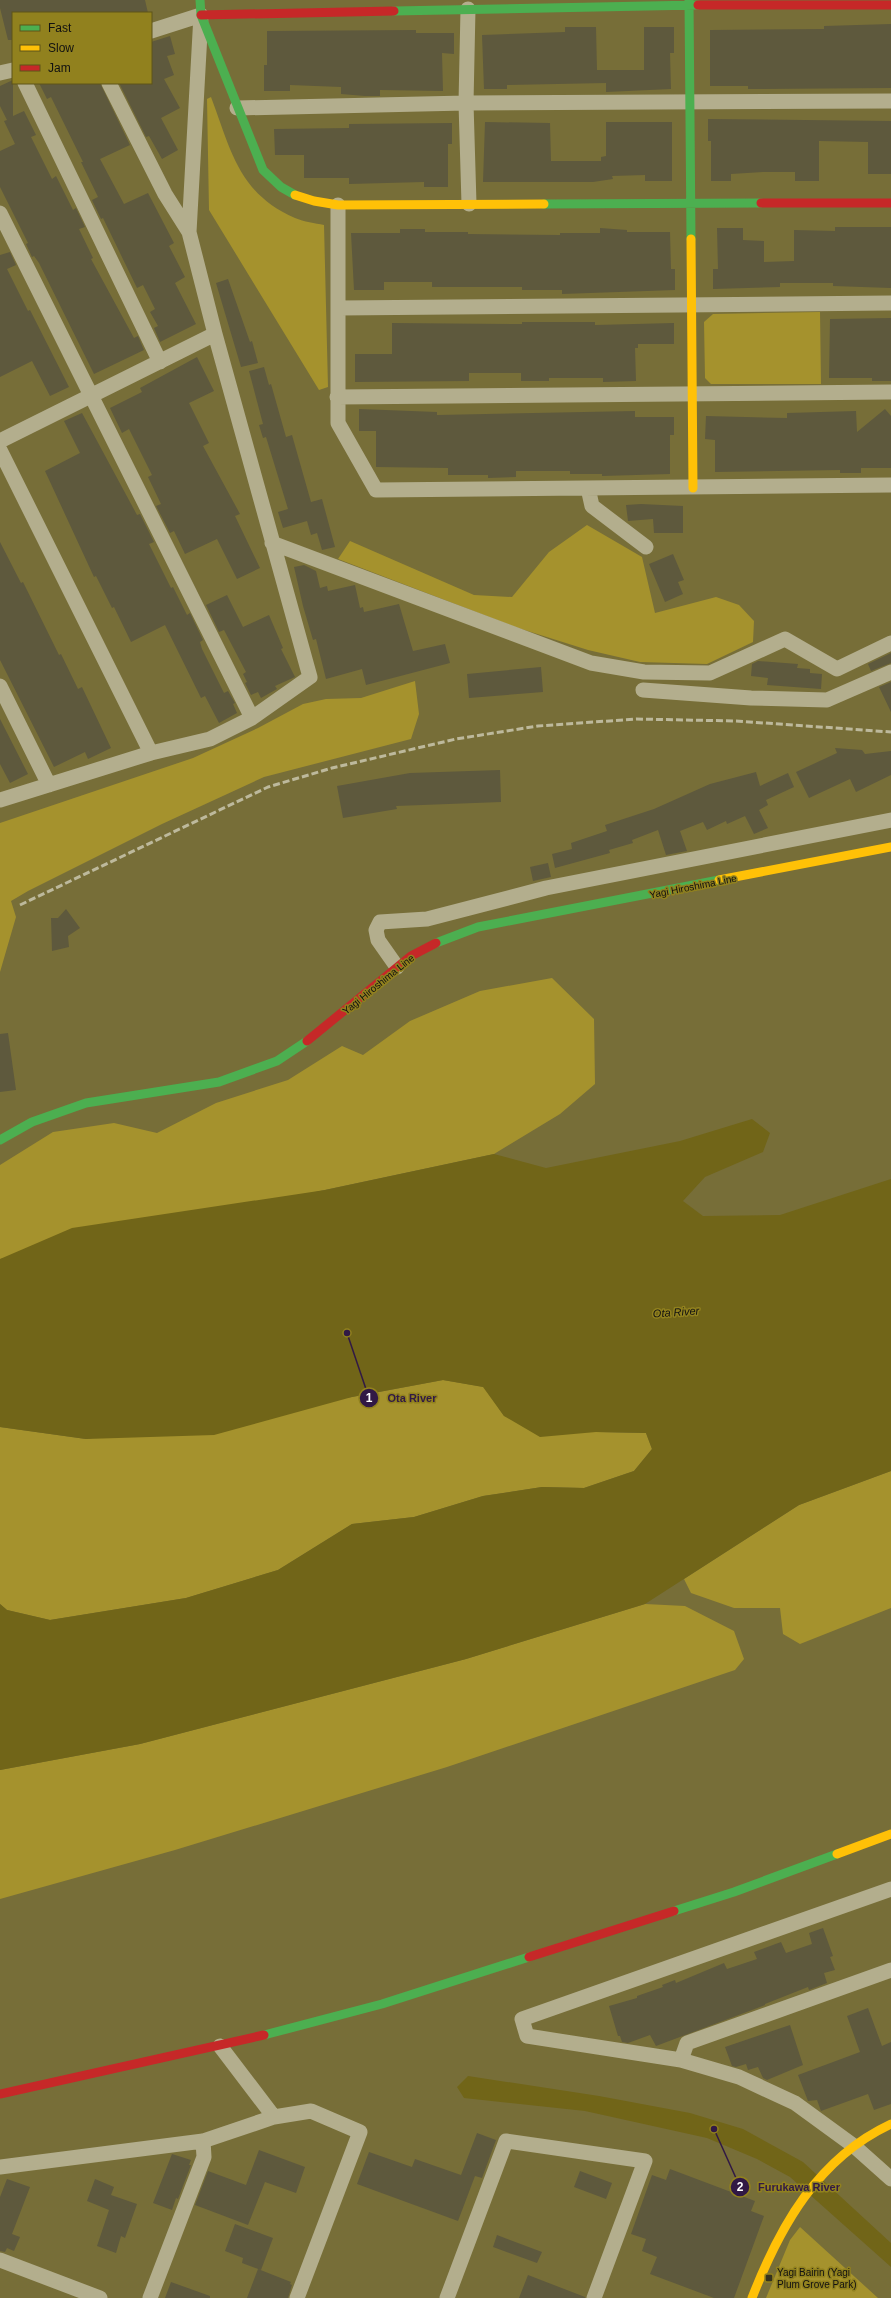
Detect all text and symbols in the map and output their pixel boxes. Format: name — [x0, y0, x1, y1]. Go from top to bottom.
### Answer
legend — [12, 12, 152, 84]
text: Fast — [48, 21, 72, 35]
text: Slow — [48, 41, 74, 55]
text: Jam — [48, 61, 71, 75]
street label: Yagi Hiroshima Line — [648, 873, 738, 900]
street label: Yagi Hiroshima Line — [340, 952, 417, 1017]
water label: Ota River — [652, 1304, 701, 1320]
callout: Ota River — [359, 1386, 444, 1409]
text: 1 — [366, 1391, 373, 1405]
text: Ota River — [388, 1392, 437, 1404]
callout: Furukawa River — [730, 2176, 848, 2199]
text: 2 — [737, 2180, 744, 2194]
text: Furukawa River — [758, 2181, 841, 2193]
place label: Yagi Bairin (Yagi Plum Grove Park) — [777, 2267, 856, 2290]
marker: Yagi Bairin (Yagi Plum Grove Park) — [764, 2273, 774, 2283]

